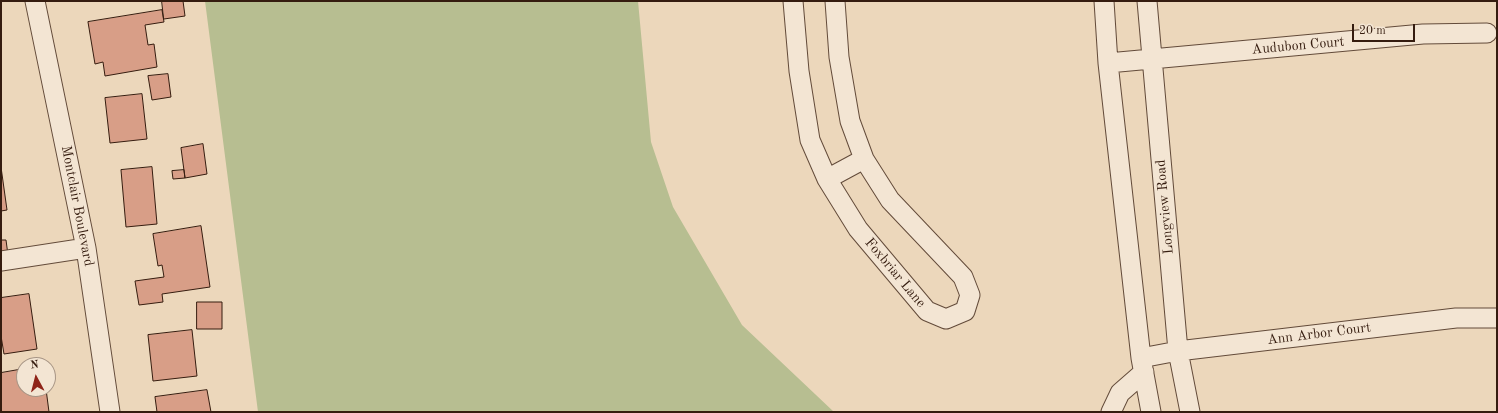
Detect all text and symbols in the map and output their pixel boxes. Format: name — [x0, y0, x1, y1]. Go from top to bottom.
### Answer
scale bar — [1354, 16, 1417, 42]
text: 20 m — [1359, 25, 1386, 37]
street label: Audubon Court — [1251, 34, 1345, 58]
street label: Montclair Boulevard — [57, 144, 97, 268]
street label: Longview Road — [1152, 159, 1178, 255]
street label: Foxbriar Lane — [861, 235, 929, 311]
street label: Ann Arbor Court — [1266, 319, 1372, 349]
north arrow — [16, 357, 56, 397]
text: N — [30, 360, 39, 372]

